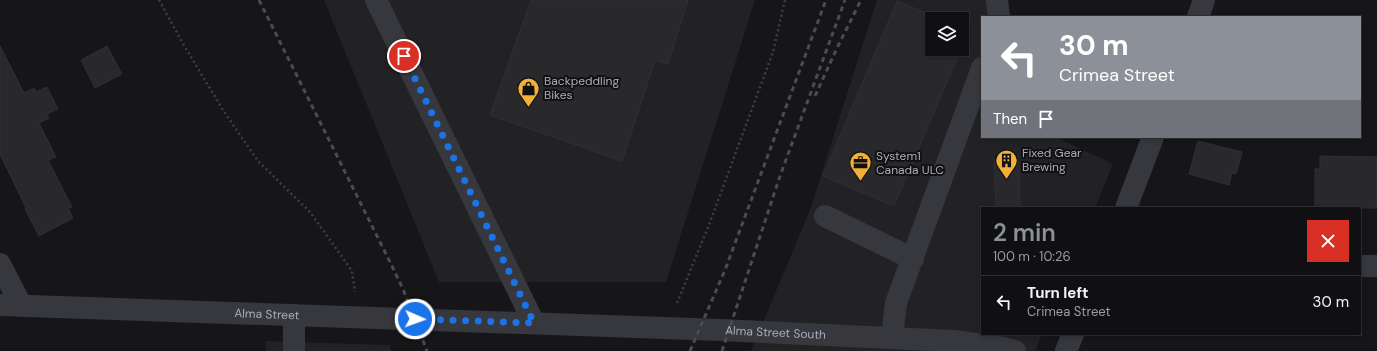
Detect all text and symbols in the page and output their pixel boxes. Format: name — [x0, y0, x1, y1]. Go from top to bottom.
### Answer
map controls — [925, 12, 969, 56]
button: layers — [925, 12, 969, 56]
text: 30 m — [1059, 27, 1129, 64]
icon: left — [993, 32, 1045, 84]
pin — [387, 39, 421, 73]
icon: arrive — [393, 45, 415, 67]
text: Crimea Street — [1059, 63, 1175, 87]
place label: Backpeddling Bikes — [544, 73, 619, 103]
shop icon: Backpeddling Bikes — [516, 75, 542, 108]
icon: arrive — [1035, 108, 1057, 130]
text: Then — [993, 109, 1027, 129]
place label: Fixed Gear Brewing — [1022, 145, 1082, 175]
building icon: Fixed Gear Brewing — [994, 147, 1020, 180]
place label: System1 Canada ULC — [876, 148, 944, 178]
office icon: System1 Canada ULC — [847, 150, 873, 183]
text: 2 min — [993, 217, 1056, 248]
button: close — [1307, 220, 1349, 262]
text: 100 m · 10:26 — [993, 248, 1071, 265]
text: Turn left — [1027, 283, 1088, 303]
icon: left — [993, 291, 1015, 313]
text: 30 m — [1313, 292, 1349, 312]
position arrow — [394, 298, 436, 340]
text: Crimea Street — [1027, 303, 1111, 320]
street label: Alma Street — [234, 305, 300, 323]
street label: Alma Street South — [725, 322, 826, 343]

